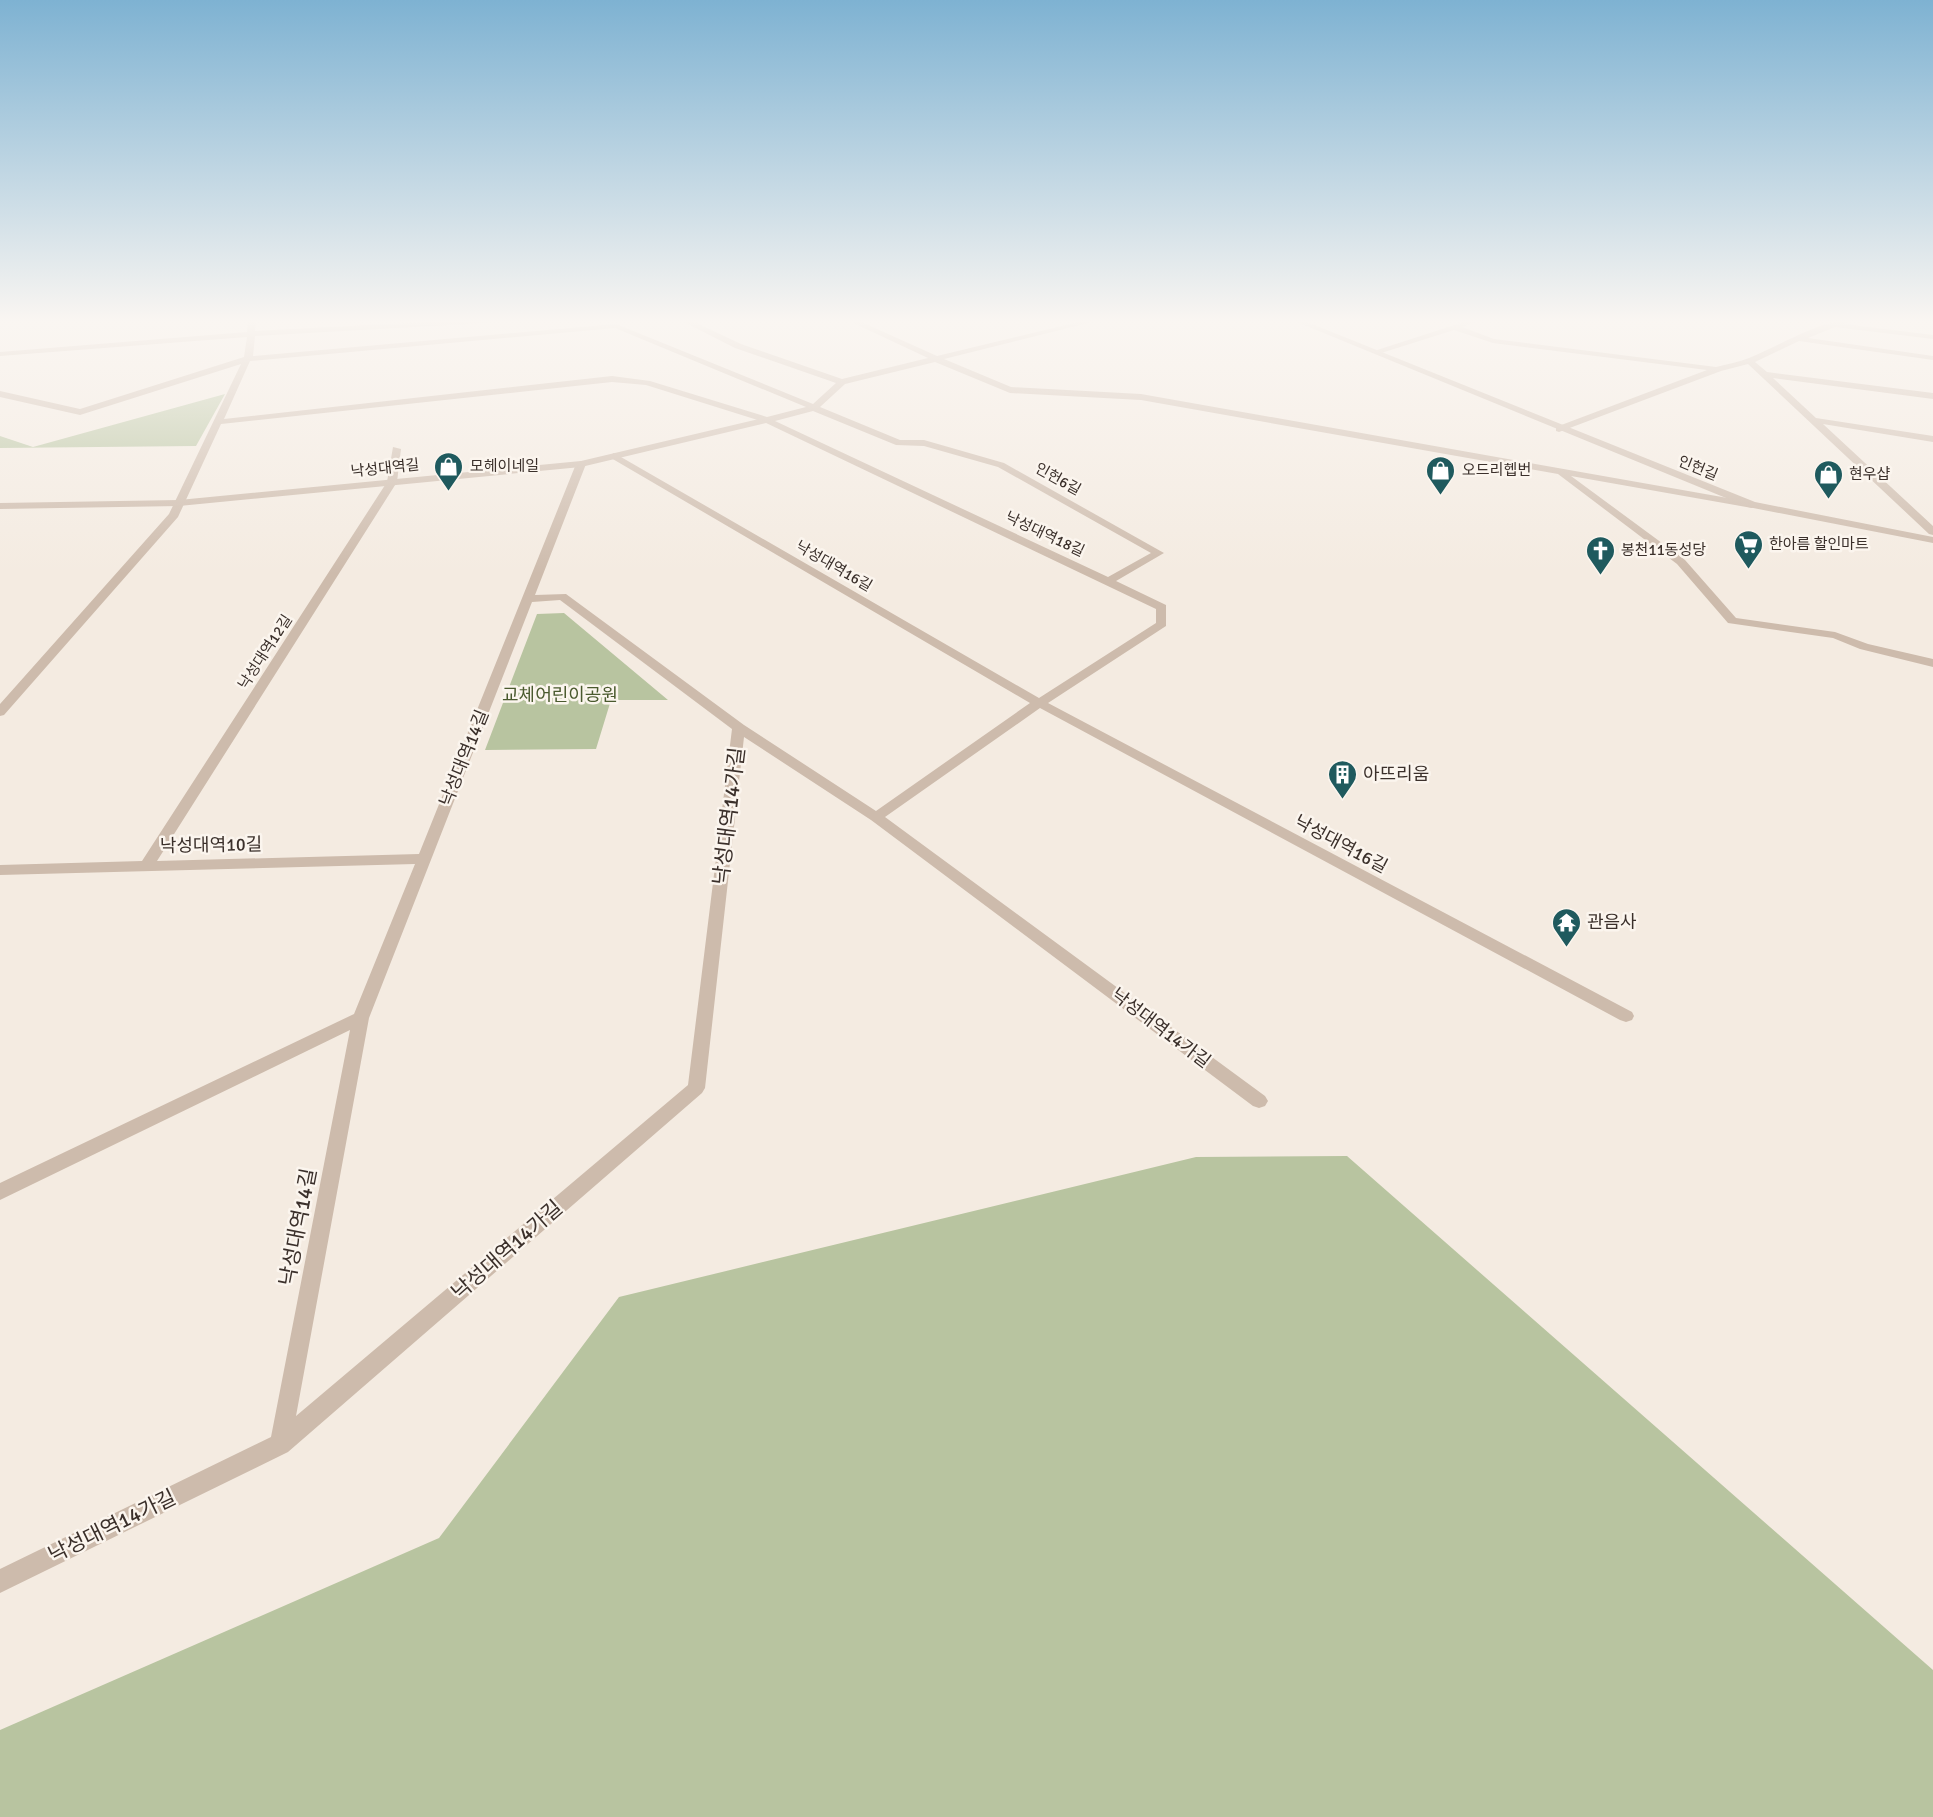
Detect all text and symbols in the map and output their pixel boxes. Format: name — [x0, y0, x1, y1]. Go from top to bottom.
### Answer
shop icon: 모헤이네일 — [433, 450, 465, 492]
street label: 인헌길 — [1675, 452, 1721, 484]
shop icon: 오드리헵번 — [1425, 454, 1457, 496]
street label: 낙성대역길 — [350, 455, 420, 481]
place label: 모헤이네일 — [470, 457, 539, 475]
shop icon: 현우샵 — [1812, 458, 1844, 500]
street label: 인헌6길 — [1032, 459, 1084, 499]
place label: 오드리헵번 — [1462, 461, 1531, 479]
place label: 현우샵 — [1849, 465, 1891, 483]
street label: 낙성대역18길 — [1003, 508, 1087, 560]
supermarket icon: 한아름 할인마트 — [1732, 528, 1764, 570]
church icon: 봉천11동성당 — [1584, 534, 1616, 576]
place label: 한아름 할인마트 — [1769, 535, 1869, 553]
street label: 낙성대역16길 — [793, 537, 875, 595]
place label: 봉천11동성당 — [1621, 541, 1706, 559]
street label: 낙성대역12길 — [234, 611, 296, 693]
park label: 교체어린이공원 — [502, 684, 618, 706]
street label: 낙성대역14길 — [435, 706, 493, 810]
street label: 낙성대역14가길 — [708, 746, 750, 886]
building icon: 아뜨리움 — [1326, 758, 1358, 800]
place label: 아뜨리움 — [1363, 763, 1429, 785]
street label: 낙성대역16길 — [1291, 810, 1391, 878]
street label: 낙성대역10길 — [160, 833, 262, 857]
temple icon: 관음사 — [1550, 906, 1582, 948]
place label: 관음사 — [1587, 911, 1637, 933]
street label: 낙성대역14가길 — [1107, 983, 1215, 1073]
street label: 낙성대역14길 — [274, 1166, 322, 1288]
street label: 낙성대역14가길 — [446, 1195, 568, 1305]
street label: 낙성대역14가길 — [44, 1484, 180, 1568]

